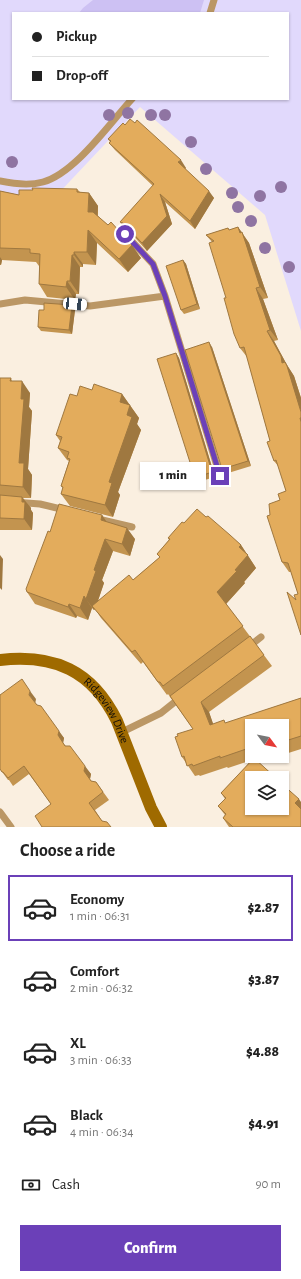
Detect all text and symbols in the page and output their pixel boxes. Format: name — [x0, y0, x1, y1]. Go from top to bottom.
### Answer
text: Pickup — [56, 29, 97, 44]
text: Drop-off — [56, 68, 108, 83]
route start — [116, 225, 134, 243]
car — [63, 297, 87, 311]
callout: 1 min — [140, 462, 206, 490]
route end — [211, 467, 229, 485]
text: 1 min — [159, 469, 187, 482]
street label: Ridgeview Drive — [82, 675, 131, 745]
north arrow — [245, 719, 289, 763]
map controls — [245, 719, 289, 815]
button: layers — [245, 771, 289, 815]
text: Choose a ride — [20, 842, 115, 860]
icon: car — [22, 890, 58, 926]
text: Economy — [70, 892, 124, 907]
text: $2.87 — [247, 900, 279, 915]
text: 1 min · 06:31 — [70, 910, 130, 923]
icon: car — [22, 962, 58, 998]
text: Comfort — [70, 964, 119, 979]
text: $3.87 — [248, 972, 279, 987]
text: 2 min · 06:32 — [70, 982, 133, 995]
icon: car — [22, 1034, 58, 1070]
text: XL — [70, 1036, 86, 1051]
text: $4.88 — [246, 1044, 279, 1059]
text: 3 min · 06:33 — [70, 1054, 132, 1067]
icon: car — [22, 1106, 58, 1142]
text: Black — [70, 1108, 103, 1123]
text: $4.91 — [248, 1116, 279, 1131]
text: 4 min · 06:34 — [70, 1126, 133, 1139]
icon: cash — [20, 1174, 42, 1196]
text: Cash — [52, 1177, 80, 1192]
text: 90 m — [255, 1178, 281, 1191]
button: Confirm — [20, 1225, 281, 1271]

